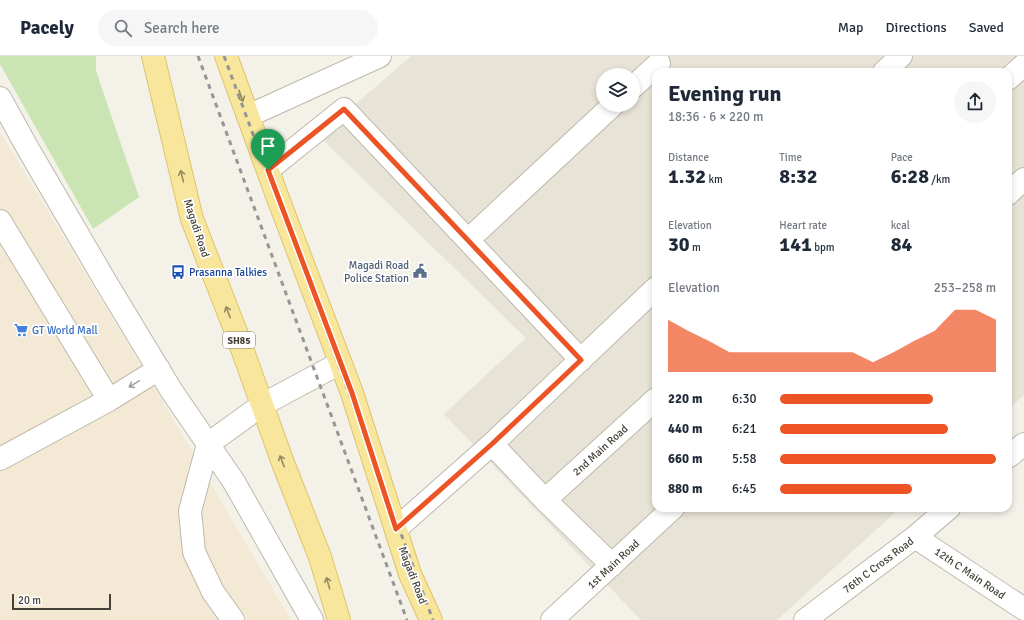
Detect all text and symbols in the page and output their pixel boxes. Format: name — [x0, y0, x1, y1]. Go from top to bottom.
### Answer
search box — [98, 10, 378, 46]
text: Pacely — [20, 16, 74, 40]
icon: search — [112, 17, 134, 39]
text: Search here — [144, 19, 220, 37]
text: Map — [838, 19, 864, 36]
text: Directions — [886, 19, 947, 36]
text: Saved — [969, 19, 1004, 36]
map controls — [596, 68, 640, 112]
button: layers — [596, 68, 640, 112]
text: Evening run — [668, 80, 782, 107]
button: share — [954, 81, 996, 123]
one-way arrow — [237, 89, 245, 101]
text: 18:36 · 6 × 220 m — [668, 109, 763, 125]
pin — [251, 129, 285, 170]
icon: arrive — [257, 135, 279, 157]
text: Distance — [668, 151, 709, 164]
text: Time — [779, 151, 802, 164]
text: Pace — [891, 151, 913, 164]
text: 1.32 — [668, 164, 706, 189]
text: 8:32 — [779, 164, 818, 189]
text: 6:28 — [891, 164, 929, 189]
one-way arrow — [177, 170, 185, 183]
text: km — [706, 173, 723, 186]
text: /km — [929, 173, 950, 186]
street label: Magadi Road — [181, 197, 212, 259]
text: Elevation — [668, 219, 712, 232]
text: Heart rate — [779, 219, 827, 232]
text: kcal — [891, 219, 910, 232]
text: 30 — [668, 232, 690, 257]
text: 141 — [779, 232, 812, 257]
text: 84 — [891, 232, 912, 257]
text: m — [690, 241, 701, 254]
text: bpm — [812, 241, 835, 254]
place label: Magadi Road Police Station — [344, 259, 409, 285]
public building icon: Magadi Road Police Station — [412, 263, 428, 279]
bus stop icon: Prasanna Talkies — [170, 264, 186, 280]
place label: Prasanna Talkies — [189, 266, 267, 279]
text: Elevation — [668, 280, 720, 296]
text: 253–258 m — [934, 280, 996, 296]
one-way arrow — [224, 307, 232, 319]
supermarket icon: GT World Mall — [13, 322, 29, 338]
place label: GT World Mall — [32, 324, 98, 337]
road number: SH85 — [223, 332, 255, 348]
one-way arrow — [128, 381, 140, 389]
text: 220 m — [668, 391, 702, 407]
text: 6:30 — [732, 391, 757, 407]
text: 440 m — [668, 421, 702, 437]
text: 6:21 — [732, 421, 757, 437]
street label: 2nd Main Road — [570, 422, 631, 478]
text: 660 m — [668, 451, 702, 467]
text: 5:58 — [732, 451, 757, 467]
one-way arrow — [278, 455, 286, 467]
text: 880 m — [668, 481, 702, 497]
text: 6:45 — [732, 481, 757, 497]
street label: 76th C Cross Road — [840, 535, 916, 596]
street label: 1st Main Road — [585, 537, 642, 592]
street label: Magadi Road — [396, 545, 430, 606]
street label: 12th C Main Road — [932, 545, 1008, 602]
one-way arrow — [324, 576, 331, 589]
scale bar — [12, 592, 111, 611]
text: 20 m — [18, 594, 41, 607]

